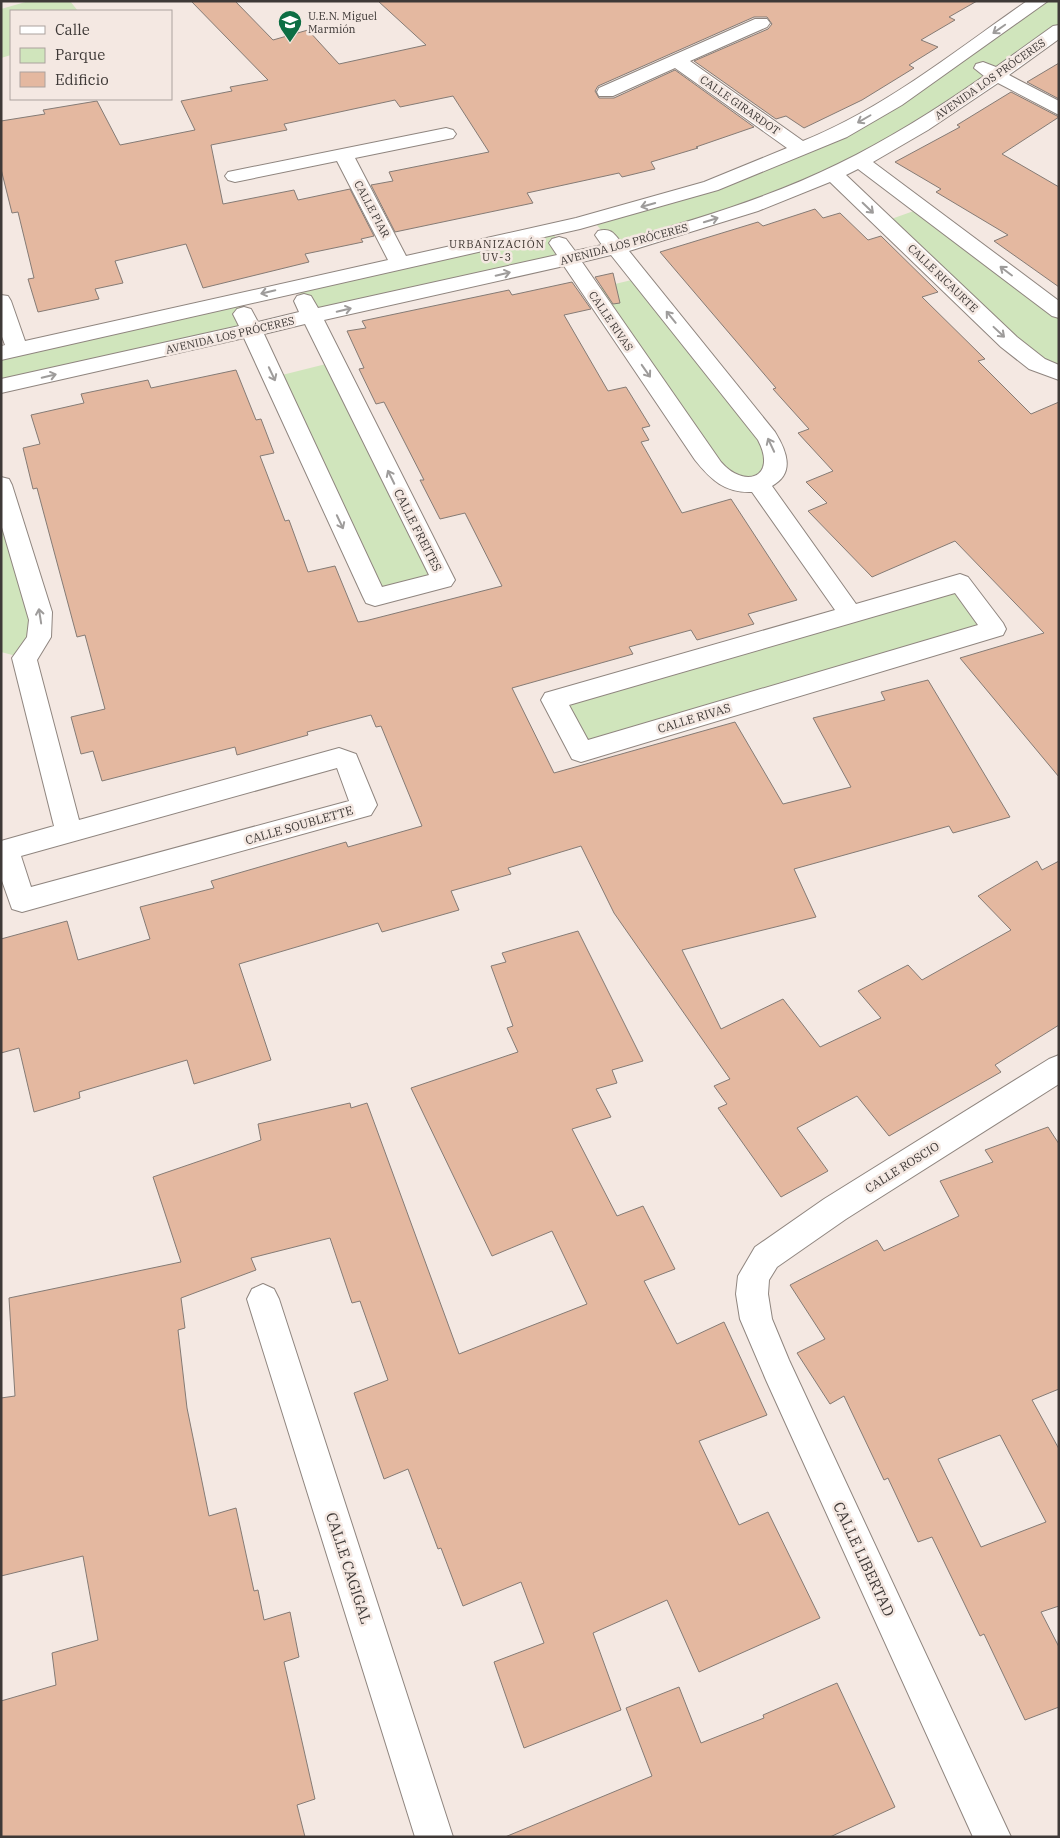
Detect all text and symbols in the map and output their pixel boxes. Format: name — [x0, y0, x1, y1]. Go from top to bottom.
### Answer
school or university icon: U.E.N. Miguel Marmión — [277, 9, 303, 43]
place label: U.E.N. Miguel Marmión — [308, 9, 377, 36]
legend — [10, 10, 172, 100]
text: Calle — [55, 20, 90, 39]
one-way arrow — [992, 24, 1006, 34]
street label: AVENIDA LOS PRÓCERES — [932, 35, 1048, 123]
text: Parque — [55, 45, 105, 64]
text: Edificio — [55, 70, 109, 89]
street label: CALLE GIRARDOT — [697, 72, 783, 138]
one-way arrow — [857, 115, 871, 125]
street label: CALLE PIAR — [351, 178, 393, 241]
one-way arrow — [641, 201, 657, 211]
one-way arrow — [862, 202, 875, 214]
one-way arrow — [702, 215, 718, 225]
street label: AVENIDA LOS PRÓCERES — [559, 220, 689, 268]
district label: URBANIZACIÓN UV-3 — [449, 237, 545, 264]
street label: CALLE RICAURTE — [905, 241, 981, 315]
one-way arrow — [999, 266, 1013, 276]
one-way arrow — [494, 269, 510, 278]
one-way arrow — [261, 288, 277, 297]
street label: CALLE RIVAS — [586, 288, 636, 354]
one-way arrow — [336, 304, 352, 314]
one-way arrow — [665, 311, 676, 324]
street label: AVENIDA LOS PRÓCERES — [164, 313, 296, 357]
one-way arrow — [993, 326, 1005, 338]
one-way arrow — [641, 364, 651, 378]
one-way arrow — [268, 366, 278, 381]
one-way arrow — [40, 370, 56, 380]
one-way arrow — [766, 438, 775, 453]
one-way arrow — [386, 469, 396, 484]
street label: CALLE FREITES — [391, 486, 445, 574]
one-way arrow — [336, 514, 346, 529]
one-way arrow — [35, 608, 45, 624]
street label: CALLE RIVAS — [656, 700, 732, 736]
street label: CALLE SOUBLETTE — [243, 802, 355, 848]
street label: CALLE ROSCIO — [862, 1138, 942, 1196]
street label: CALLE LIBERTAD — [829, 1499, 899, 1619]
street label: CALLE CAGIGAL — [322, 1510, 376, 1626]

